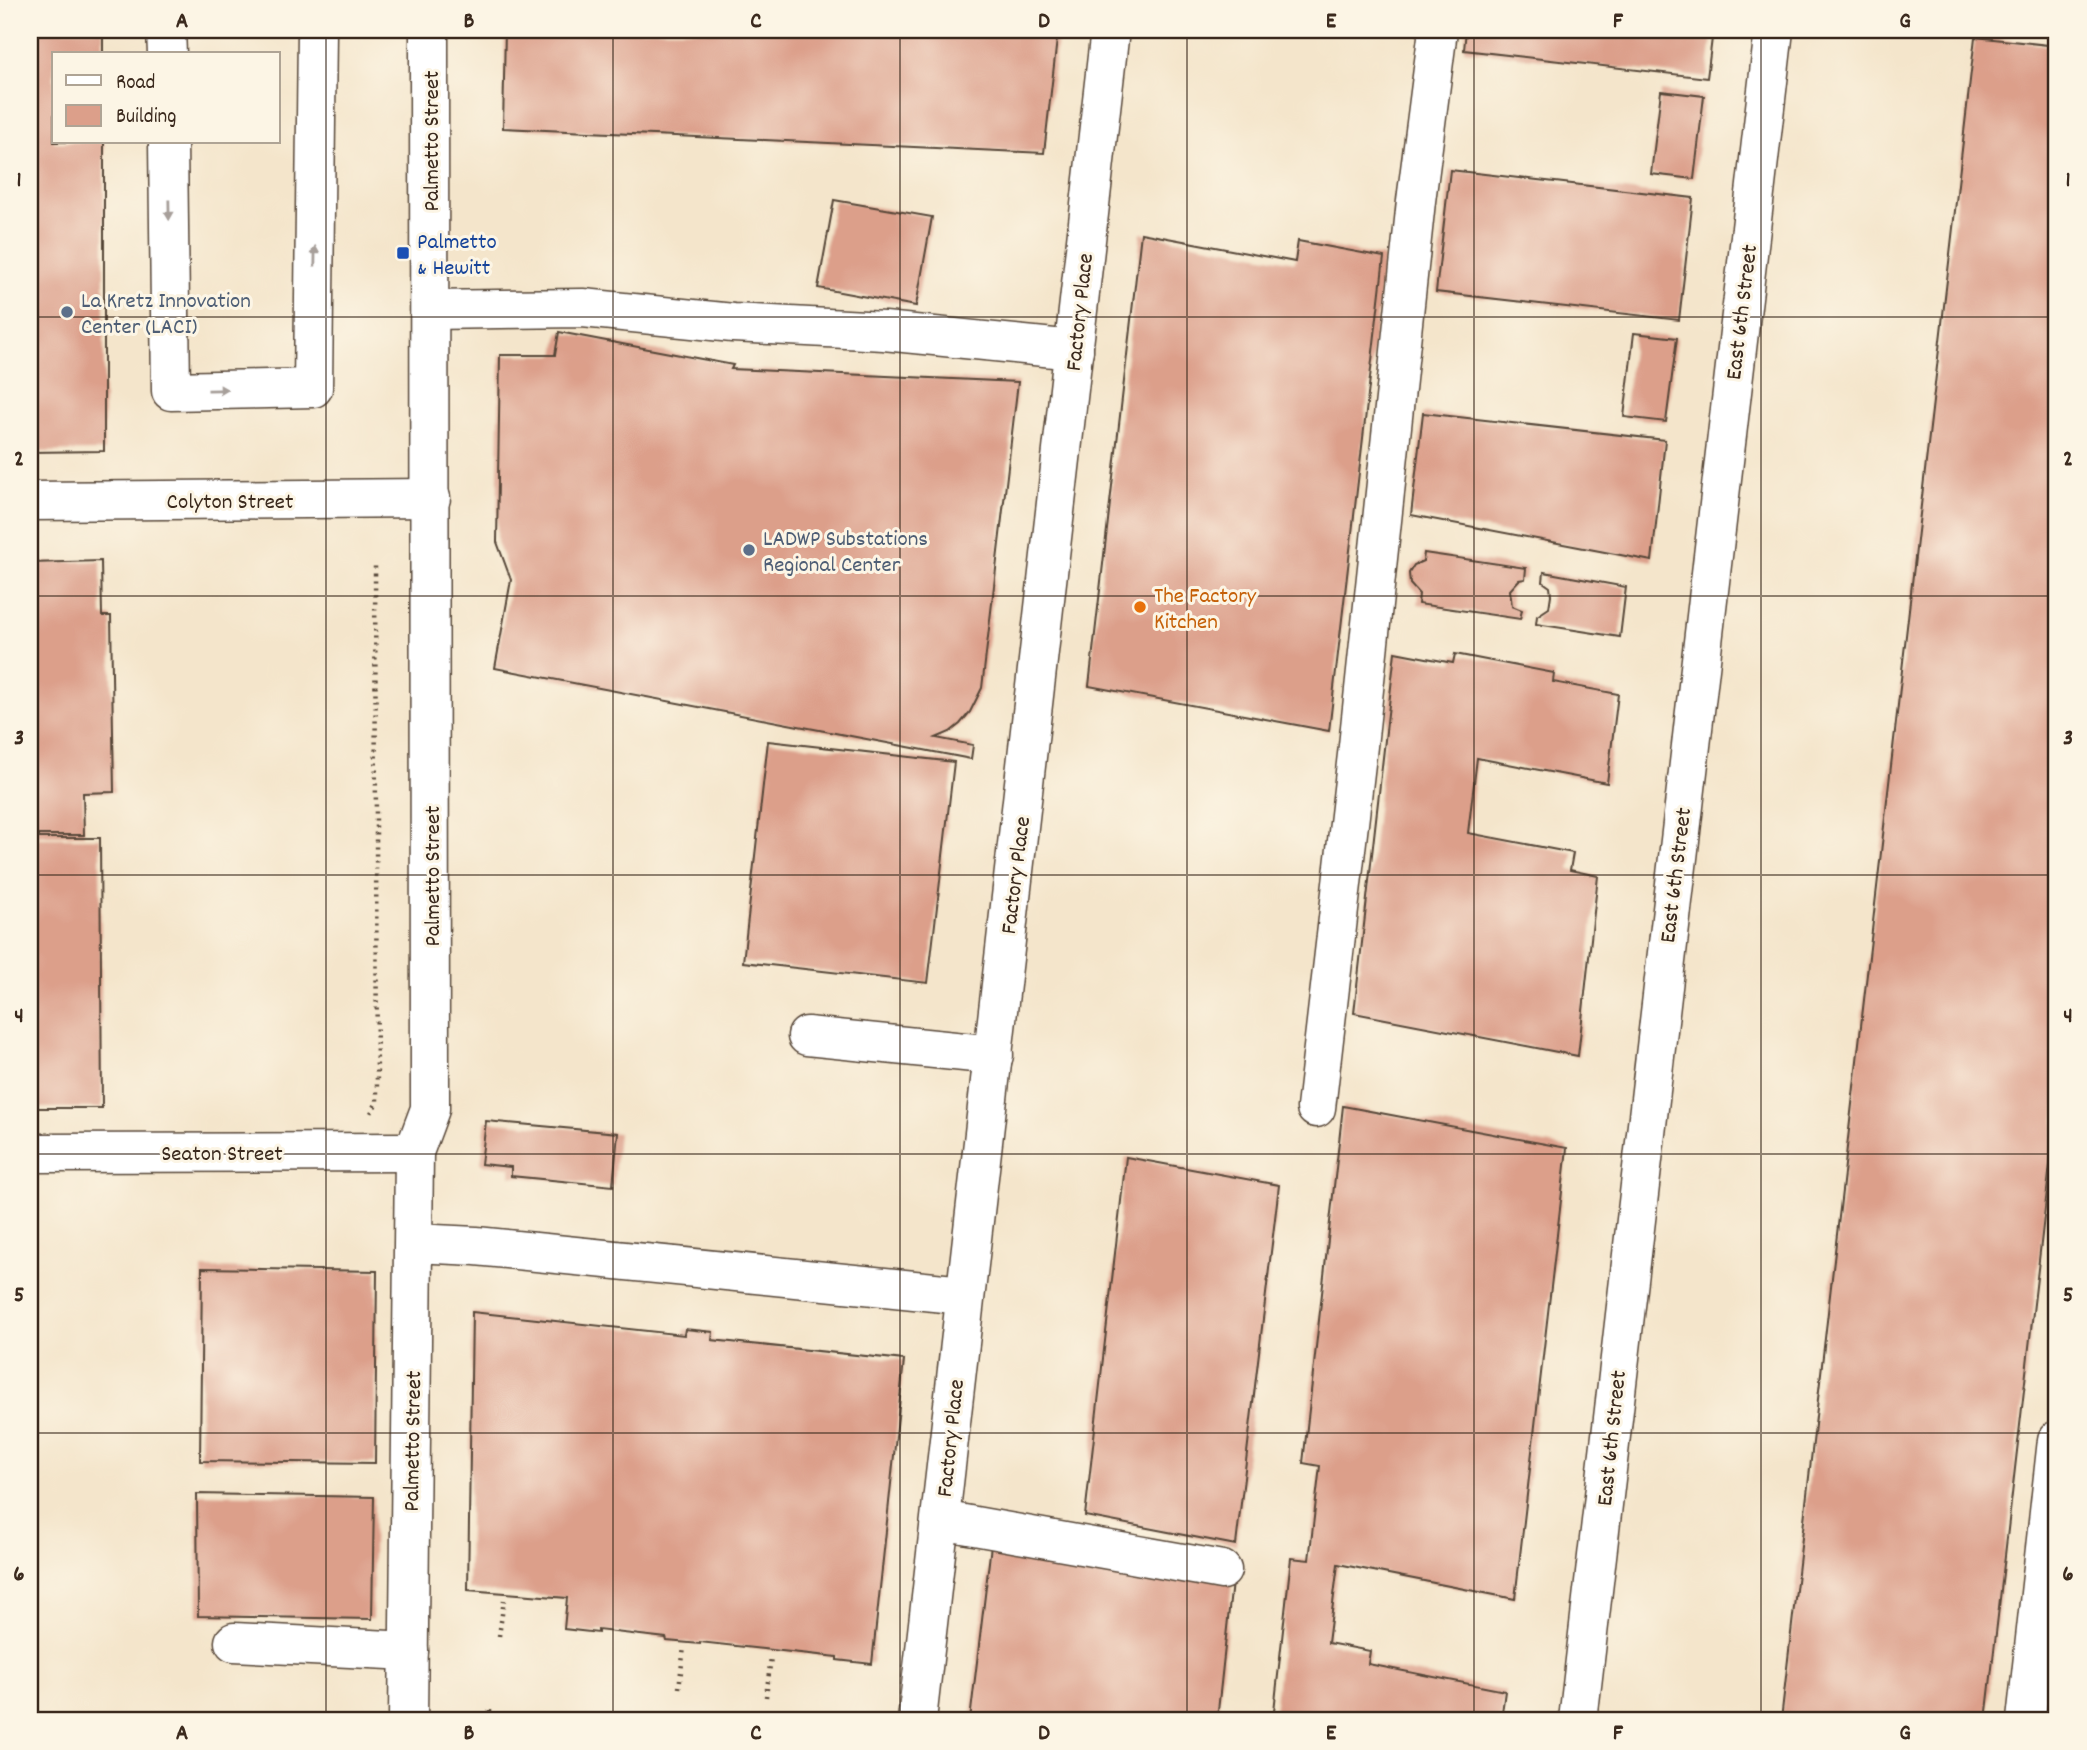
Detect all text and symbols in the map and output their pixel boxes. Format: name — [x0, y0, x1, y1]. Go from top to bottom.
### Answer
text: A — [176, 6, 188, 39]
text: B — [464, 6, 475, 39]
text: C — [750, 6, 762, 39]
text: D — [1038, 6, 1050, 39]
text: E — [1326, 6, 1337, 39]
text: F — [1613, 6, 1624, 39]
text: G — [1899, 6, 1911, 39]
legend — [52, 52, 280, 144]
text: Road — [116, 69, 155, 99]
street label: Palmetto Street — [417, 71, 450, 212]
text: Building — [116, 103, 176, 133]
text: 1 — [16, 165, 22, 198]
text: 1 — [2065, 165, 2071, 198]
one-way arrow — [163, 199, 175, 221]
place label: Palmetto & Hewitt — [417, 227, 497, 286]
street label: East 6th Street — [1719, 243, 1768, 382]
one-way arrow — [309, 245, 320, 267]
marker: Palmetto & Hewitt — [395, 245, 411, 261]
street label: Factory Place — [1059, 252, 1104, 373]
place label: La Kretz Innovation Center (LACI) — [81, 286, 251, 345]
marker: La Kretz Innovation Center (LACI) — [59, 304, 75, 320]
one-way arrow — [207, 384, 229, 396]
text: 2 — [14, 444, 24, 477]
text: 2 — [2063, 444, 2073, 477]
street label: Colyton Street — [167, 487, 293, 520]
place label: LADWP Substations Regional Center — [763, 524, 928, 583]
marker: LADWP Substations Regional Center — [741, 542, 757, 558]
place label: The Factory Kitchen — [1154, 581, 1257, 640]
marker: The Factory Kitchen — [1132, 599, 1148, 615]
text: 3 — [14, 723, 24, 756]
text: 3 — [2063, 723, 2073, 756]
street label: Palmetto Street — [418, 806, 451, 947]
street label: East 6th Street — [1653, 806, 1702, 945]
street label: Factory Place — [994, 815, 1041, 936]
text: 4 — [14, 1001, 24, 1034]
text: 4 — [2063, 1001, 2073, 1034]
street label: Seaton Street — [161, 1139, 283, 1172]
text: 5 — [14, 1280, 24, 1313]
text: 5 — [2063, 1280, 2073, 1313]
street label: East 6th Street — [1590, 1369, 1637, 1508]
street label: Palmetto Street — [397, 1370, 432, 1512]
street label: Factory Place — [930, 1378, 975, 1499]
text: 6 — [13, 1559, 25, 1592]
text: 6 — [2062, 1559, 2074, 1592]
text: A — [176, 1718, 188, 1750]
text: B — [464, 1718, 475, 1750]
text: C — [750, 1718, 762, 1750]
text: D — [1038, 1718, 1050, 1750]
text: E — [1326, 1718, 1337, 1750]
text: F — [1613, 1718, 1624, 1750]
text: G — [1899, 1718, 1911, 1750]

